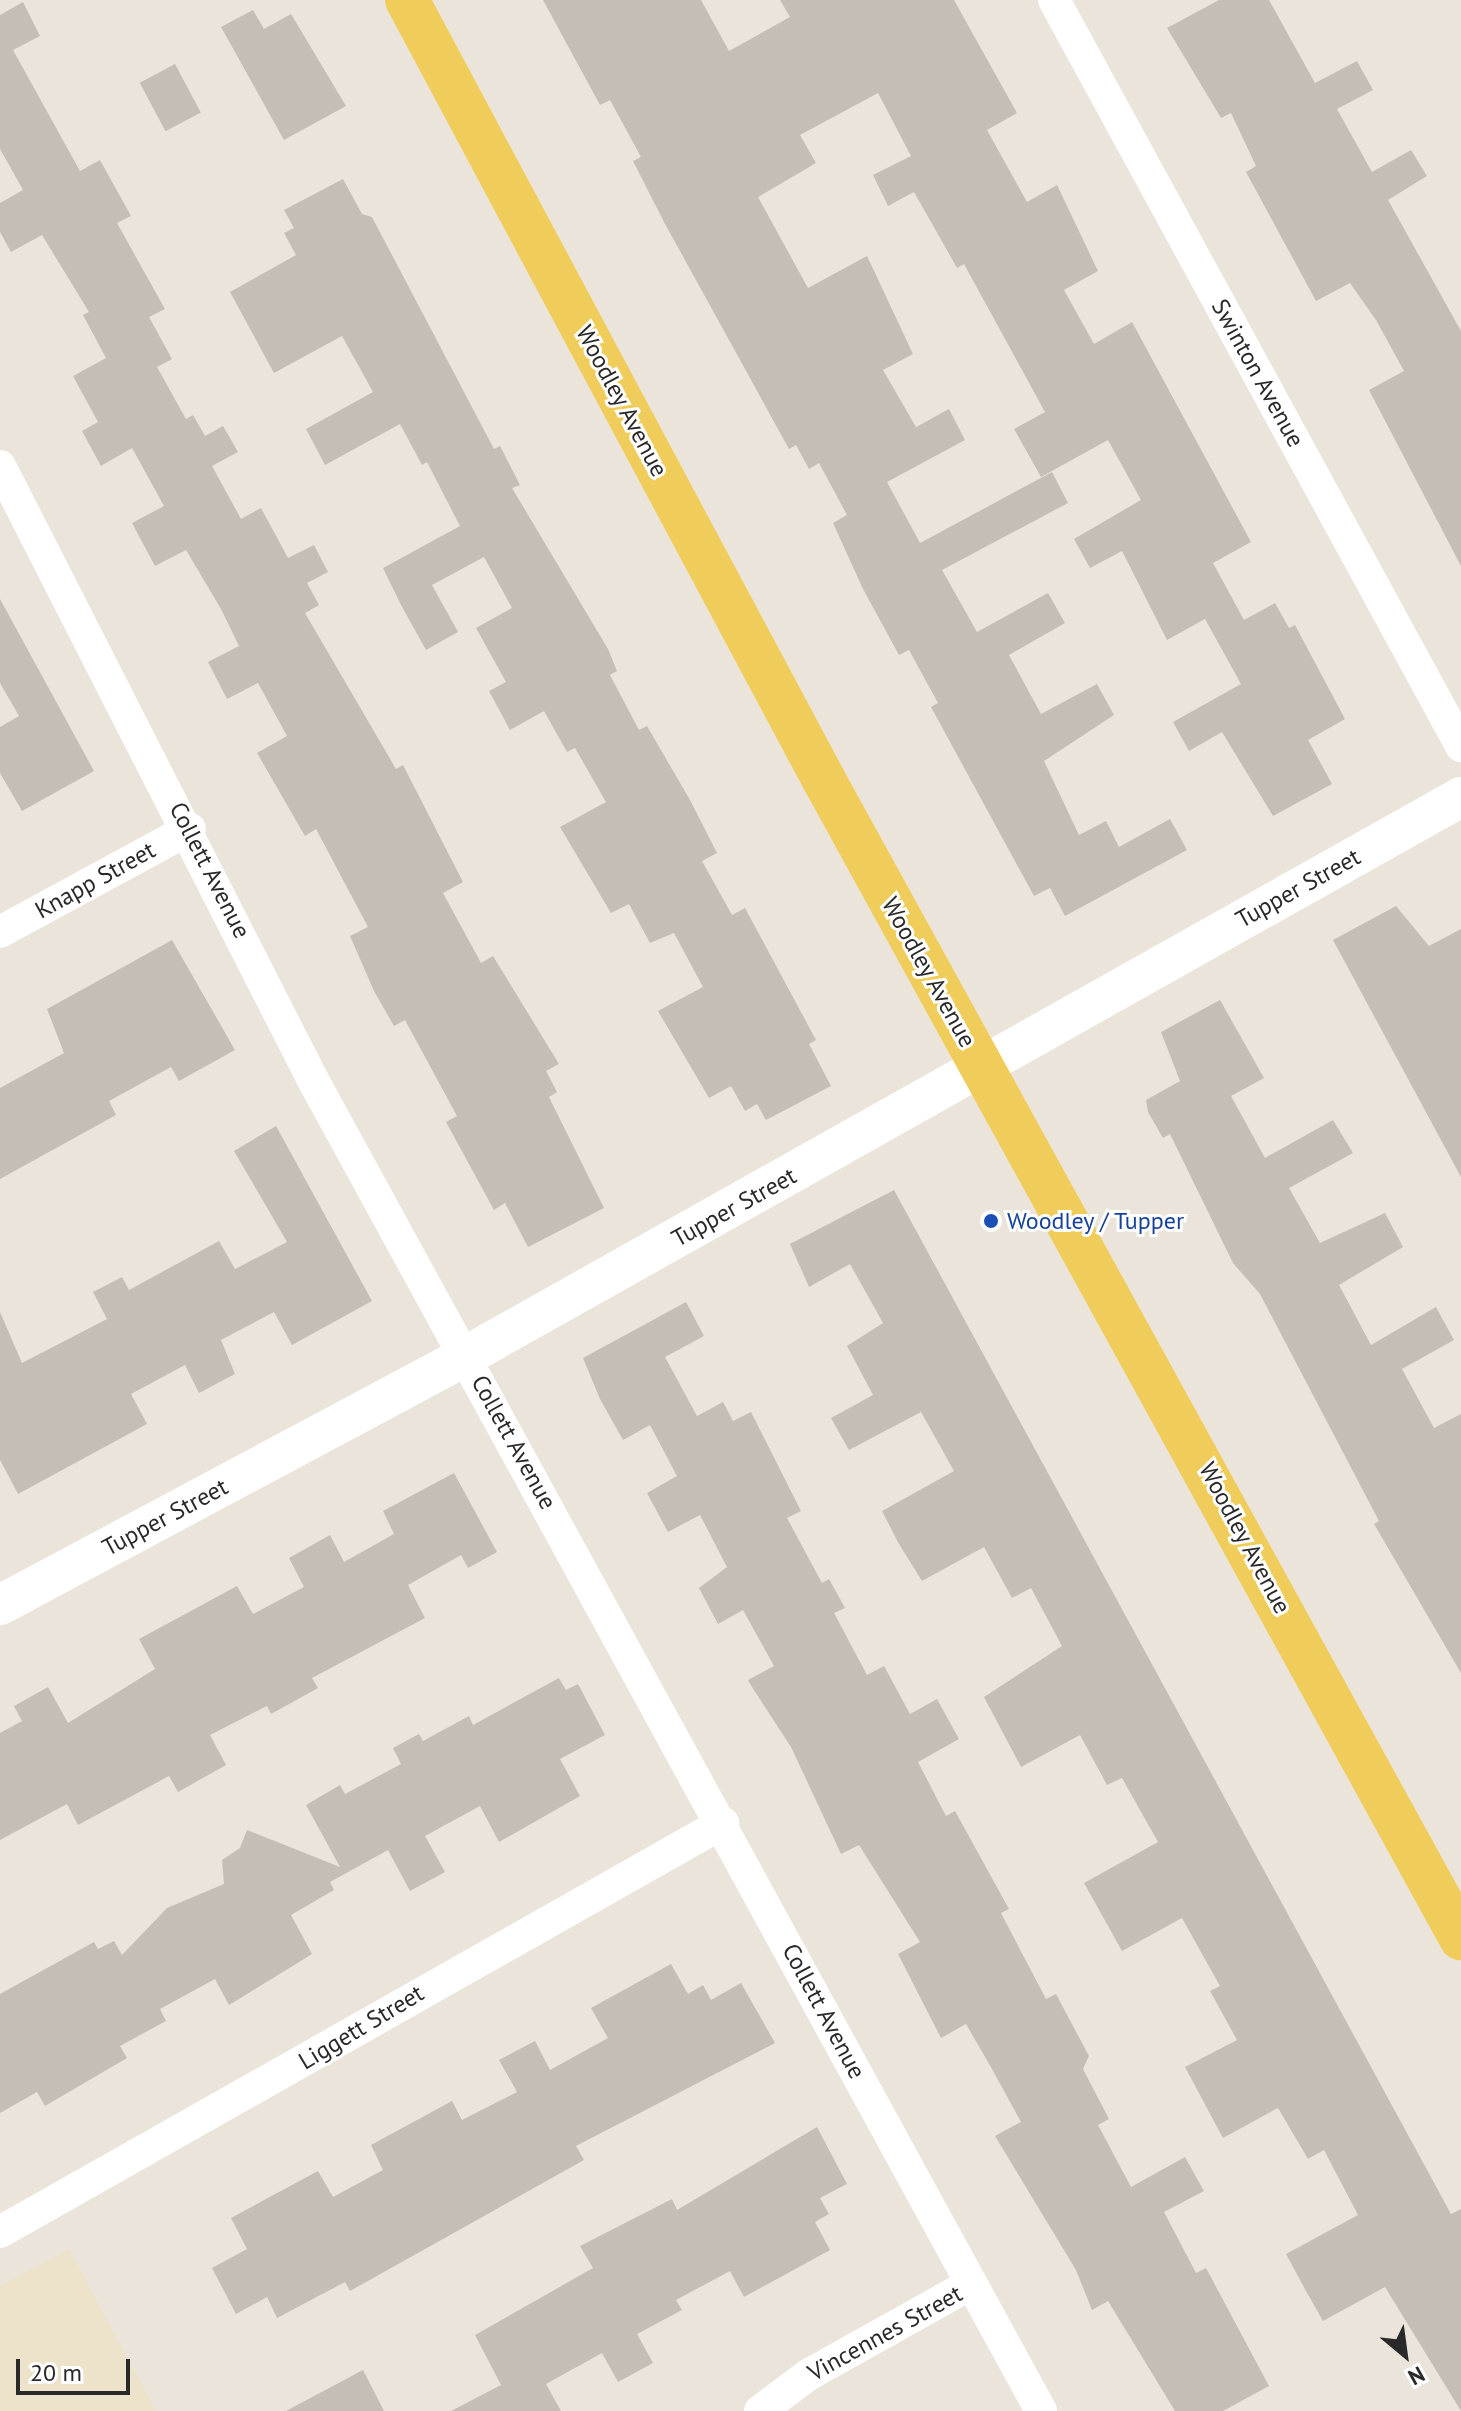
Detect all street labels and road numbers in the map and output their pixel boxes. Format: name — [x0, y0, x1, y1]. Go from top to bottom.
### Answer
street label: Swinton Avenue — [1205, 294, 1311, 452]
street label: Woodley Avenue — [570, 320, 674, 482]
street label: Collett Avenue — [163, 797, 257, 943]
street label: Knapp Street — [30, 835, 160, 925]
street label: Tupper Street — [1231, 842, 1365, 934]
street label: Woodley Avenue — [876, 891, 982, 1053]
street label: Tupper Street — [667, 1161, 801, 1253]
street label: Collett Avenue — [465, 1370, 563, 1514]
street label: Woodley Avenue — [1193, 1457, 1297, 1619]
street label: Tupper Street — [97, 1472, 233, 1562]
street label: Collett Avenue — [776, 1938, 872, 2084]
street label: Liggett Street — [293, 1978, 429, 2076]
street label: Vincennes Street — [803, 2279, 967, 2387]

